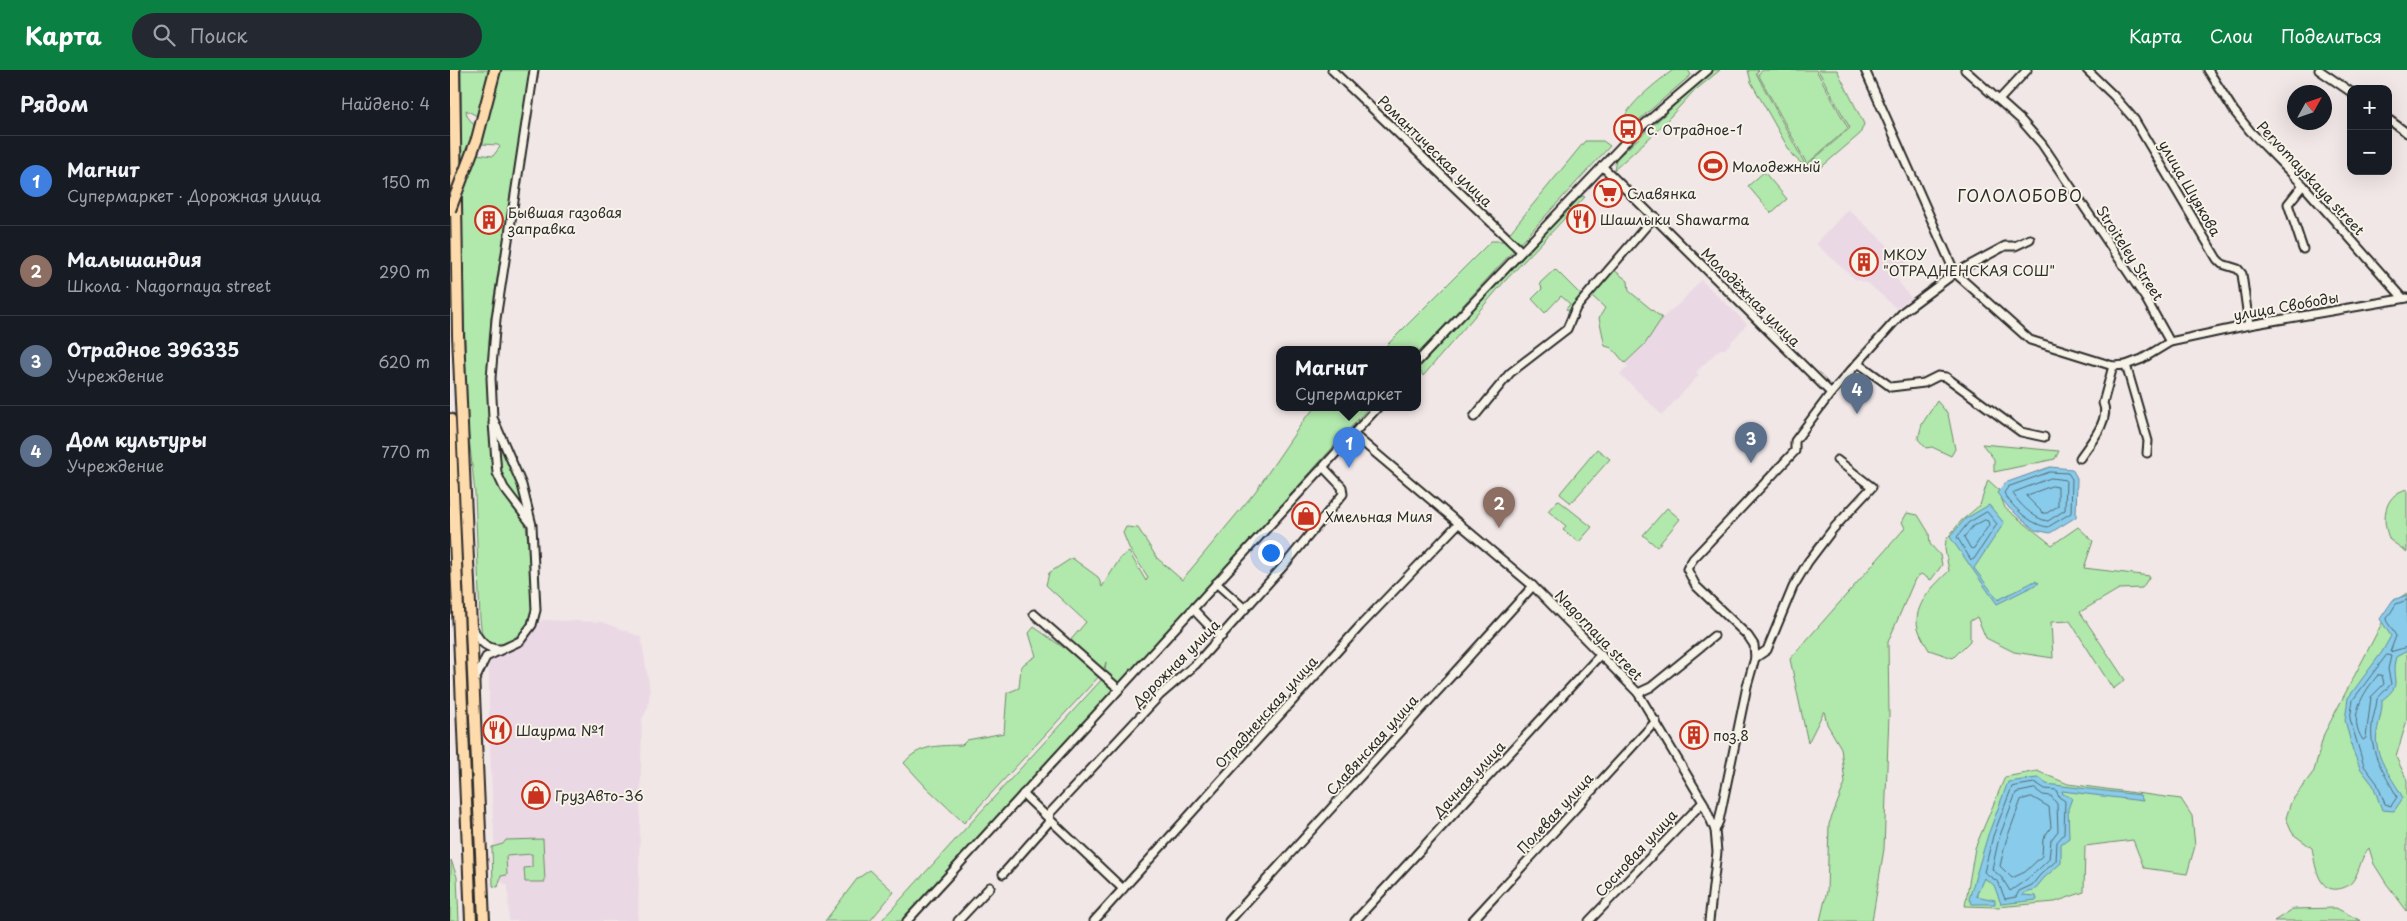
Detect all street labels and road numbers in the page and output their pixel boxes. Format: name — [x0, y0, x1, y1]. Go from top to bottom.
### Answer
street label: Романтическая улица — [1373, 91, 1497, 212]
street label: Pervomayskaya street — [2252, 116, 2370, 240]
street label: улица Шуякова — [2154, 136, 2226, 240]
street label: Stroiteley Street — [2091, 201, 2169, 305]
street label: Молодёжная улица — [1697, 243, 1805, 351]
street label: улица Свободы — [2232, 286, 2340, 326]
street label: Nagornaya street — [1550, 585, 1648, 685]
street label: Дорожная улица — [1127, 614, 1225, 712]
street label: Отрадненская улица — [1210, 651, 1322, 773]
street label: Славянская улица — [1321, 690, 1423, 800]
street label: Дачная улица — [1427, 736, 1510, 823]
street label: Полевая улица — [1512, 768, 1598, 858]
street label: Сосновая улица — [1590, 805, 1682, 901]

